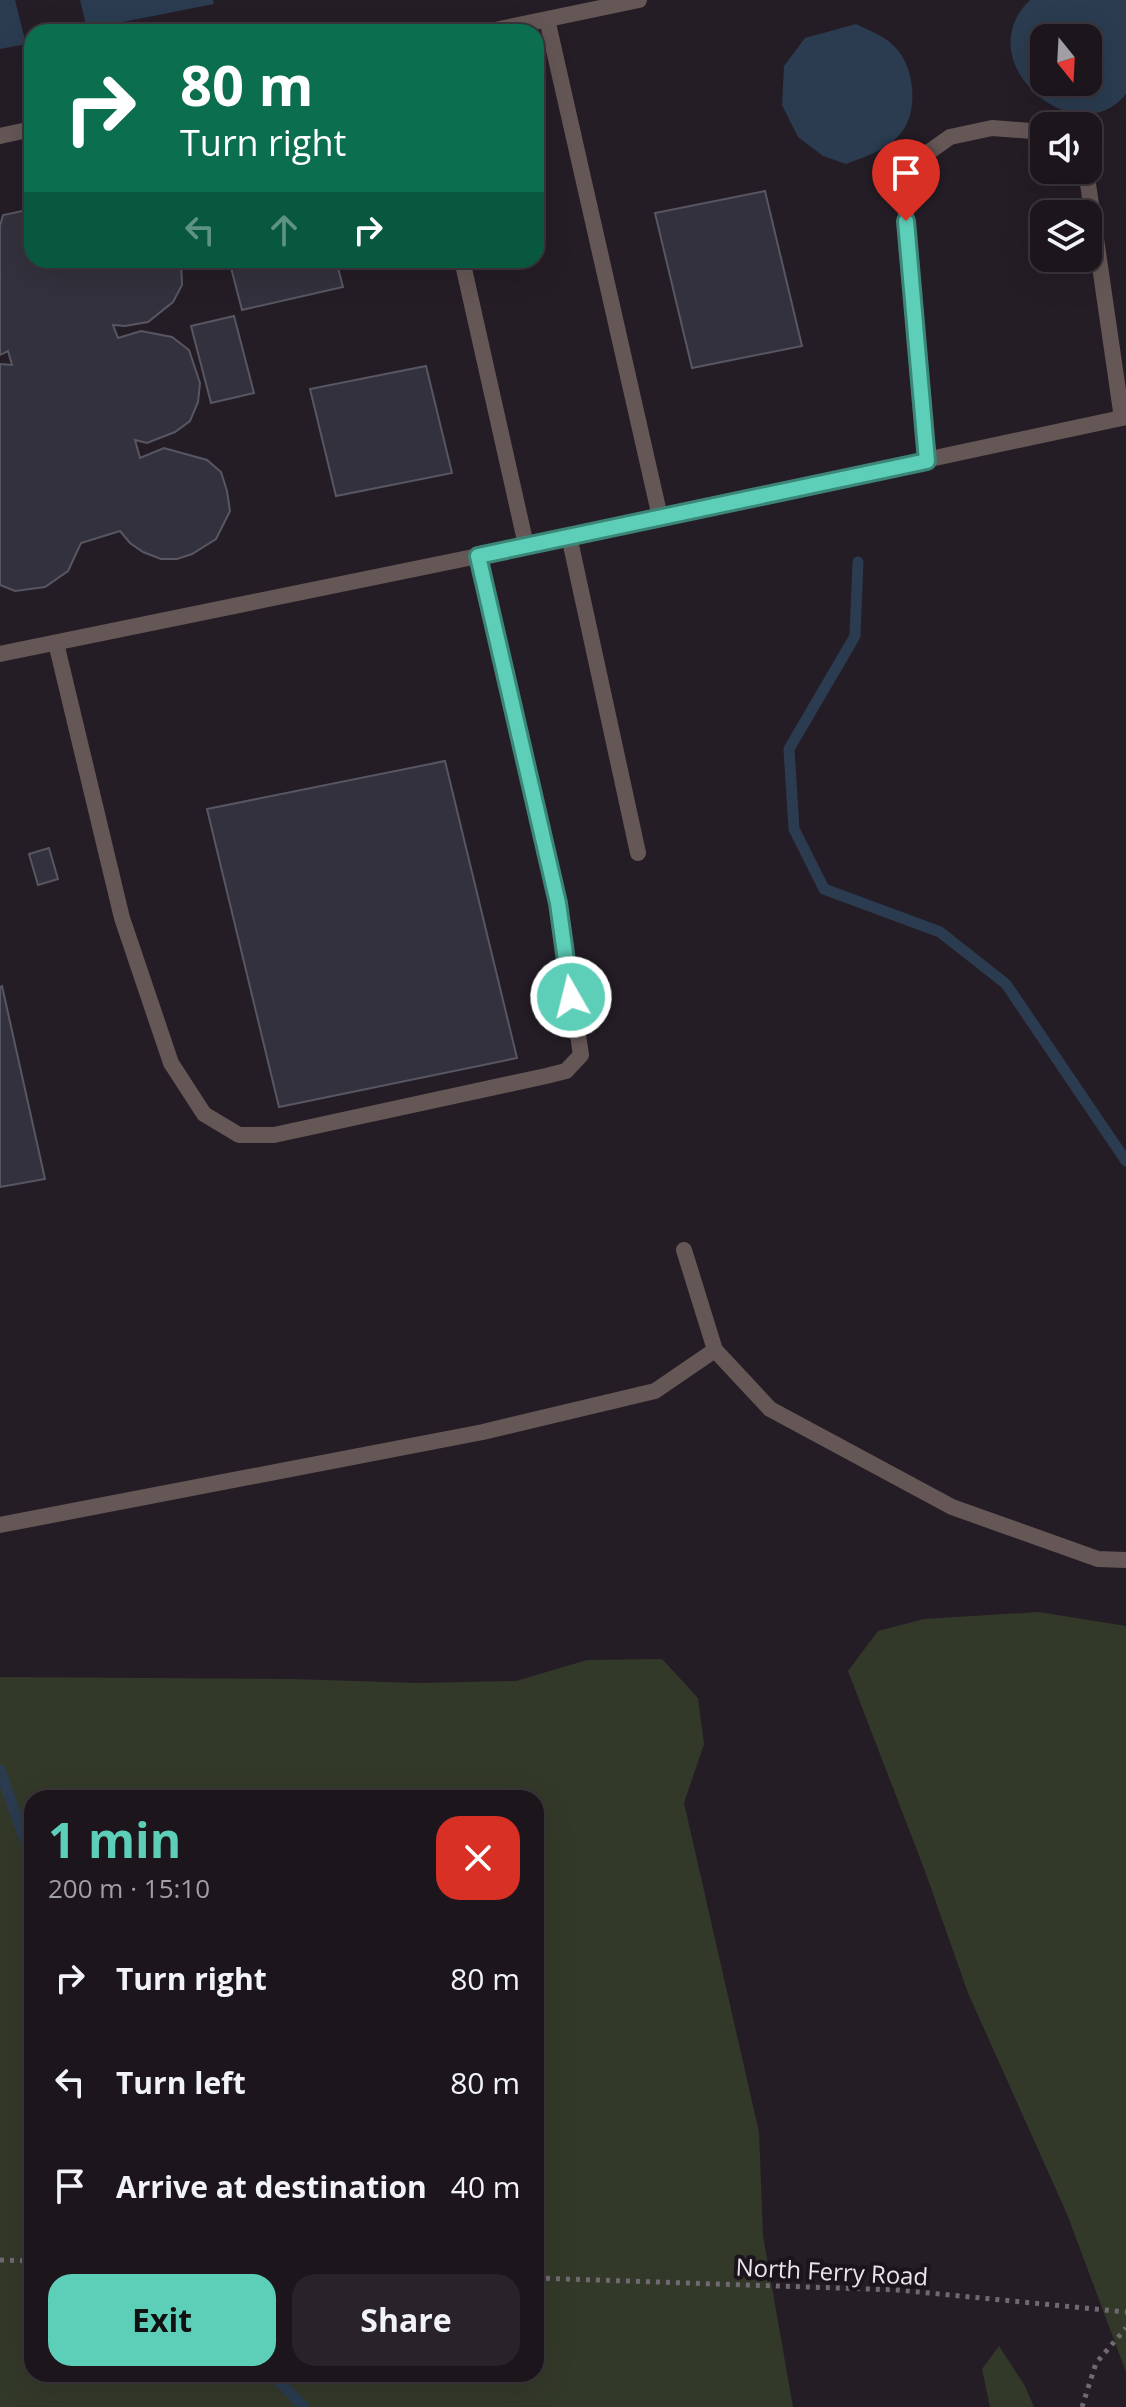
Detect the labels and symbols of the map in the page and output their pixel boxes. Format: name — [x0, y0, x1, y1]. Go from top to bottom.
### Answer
north arrow — [1030, 24, 1102, 96]
pin — [872, 139, 940, 221]
position arrow — [529, 955, 613, 1039]
street label: North Ferry Road — [735, 2249, 929, 2293]

